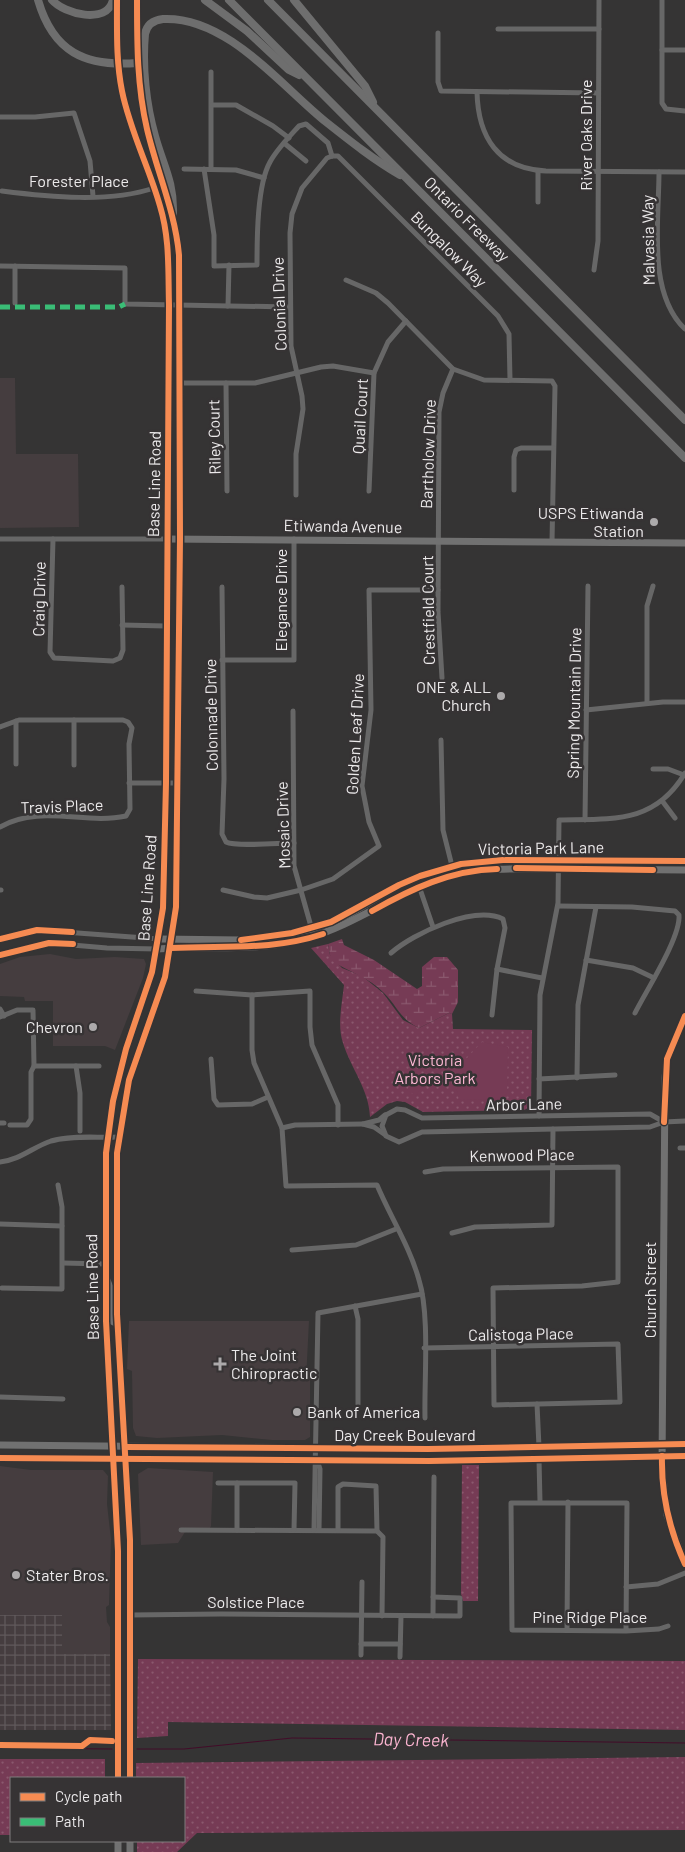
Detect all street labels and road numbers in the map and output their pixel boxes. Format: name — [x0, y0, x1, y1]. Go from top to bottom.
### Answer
street label: River Oaks Drive — [576, 79, 595, 191]
street label: Forester Place — [29, 171, 129, 190]
street label: Ontario Freeway — [421, 172, 514, 266]
street label: Malvasia Way — [637, 194, 658, 286]
street label: Bungalow Way — [408, 207, 492, 291]
street label: Colonial Drive — [267, 257, 290, 351]
street label: Quail Court — [348, 378, 371, 454]
street label: Riley Court — [203, 399, 224, 475]
street label: Bartholow Drive — [416, 399, 439, 509]
street label: Base Line Road — [143, 431, 164, 537]
street label: Etiwanda Avenue — [284, 515, 402, 536]
street label: Elegance Drive — [271, 549, 290, 651]
street label: Crestfield Court — [417, 555, 438, 665]
street label: Craig Drive — [28, 561, 49, 637]
street label: Spring Mountain Drive — [563, 627, 584, 779]
street label: Colonnade Drive — [200, 659, 221, 771]
street label: Golden Leaf Drive — [342, 673, 367, 795]
street label: Mosaic Drive — [271, 781, 294, 869]
street label: Travis Place — [20, 795, 104, 816]
street label: Base Line Road — [133, 834, 160, 942]
street label: Victoria Park Lane — [478, 837, 604, 858]
street label: Arbor Lane — [486, 1093, 562, 1114]
street label: Kenwood Place — [469, 1144, 575, 1165]
street label: Base Line Road — [81, 1234, 102, 1340]
street label: Church Street — [640, 1242, 659, 1338]
street label: Calistoga Place — [468, 1323, 574, 1344]
street label: Day Creek Boulevard — [334, 1425, 476, 1444]
street label: Solstice Place — [207, 1592, 305, 1611]
street label: Pine Ridge Place — [533, 1607, 647, 1626]

